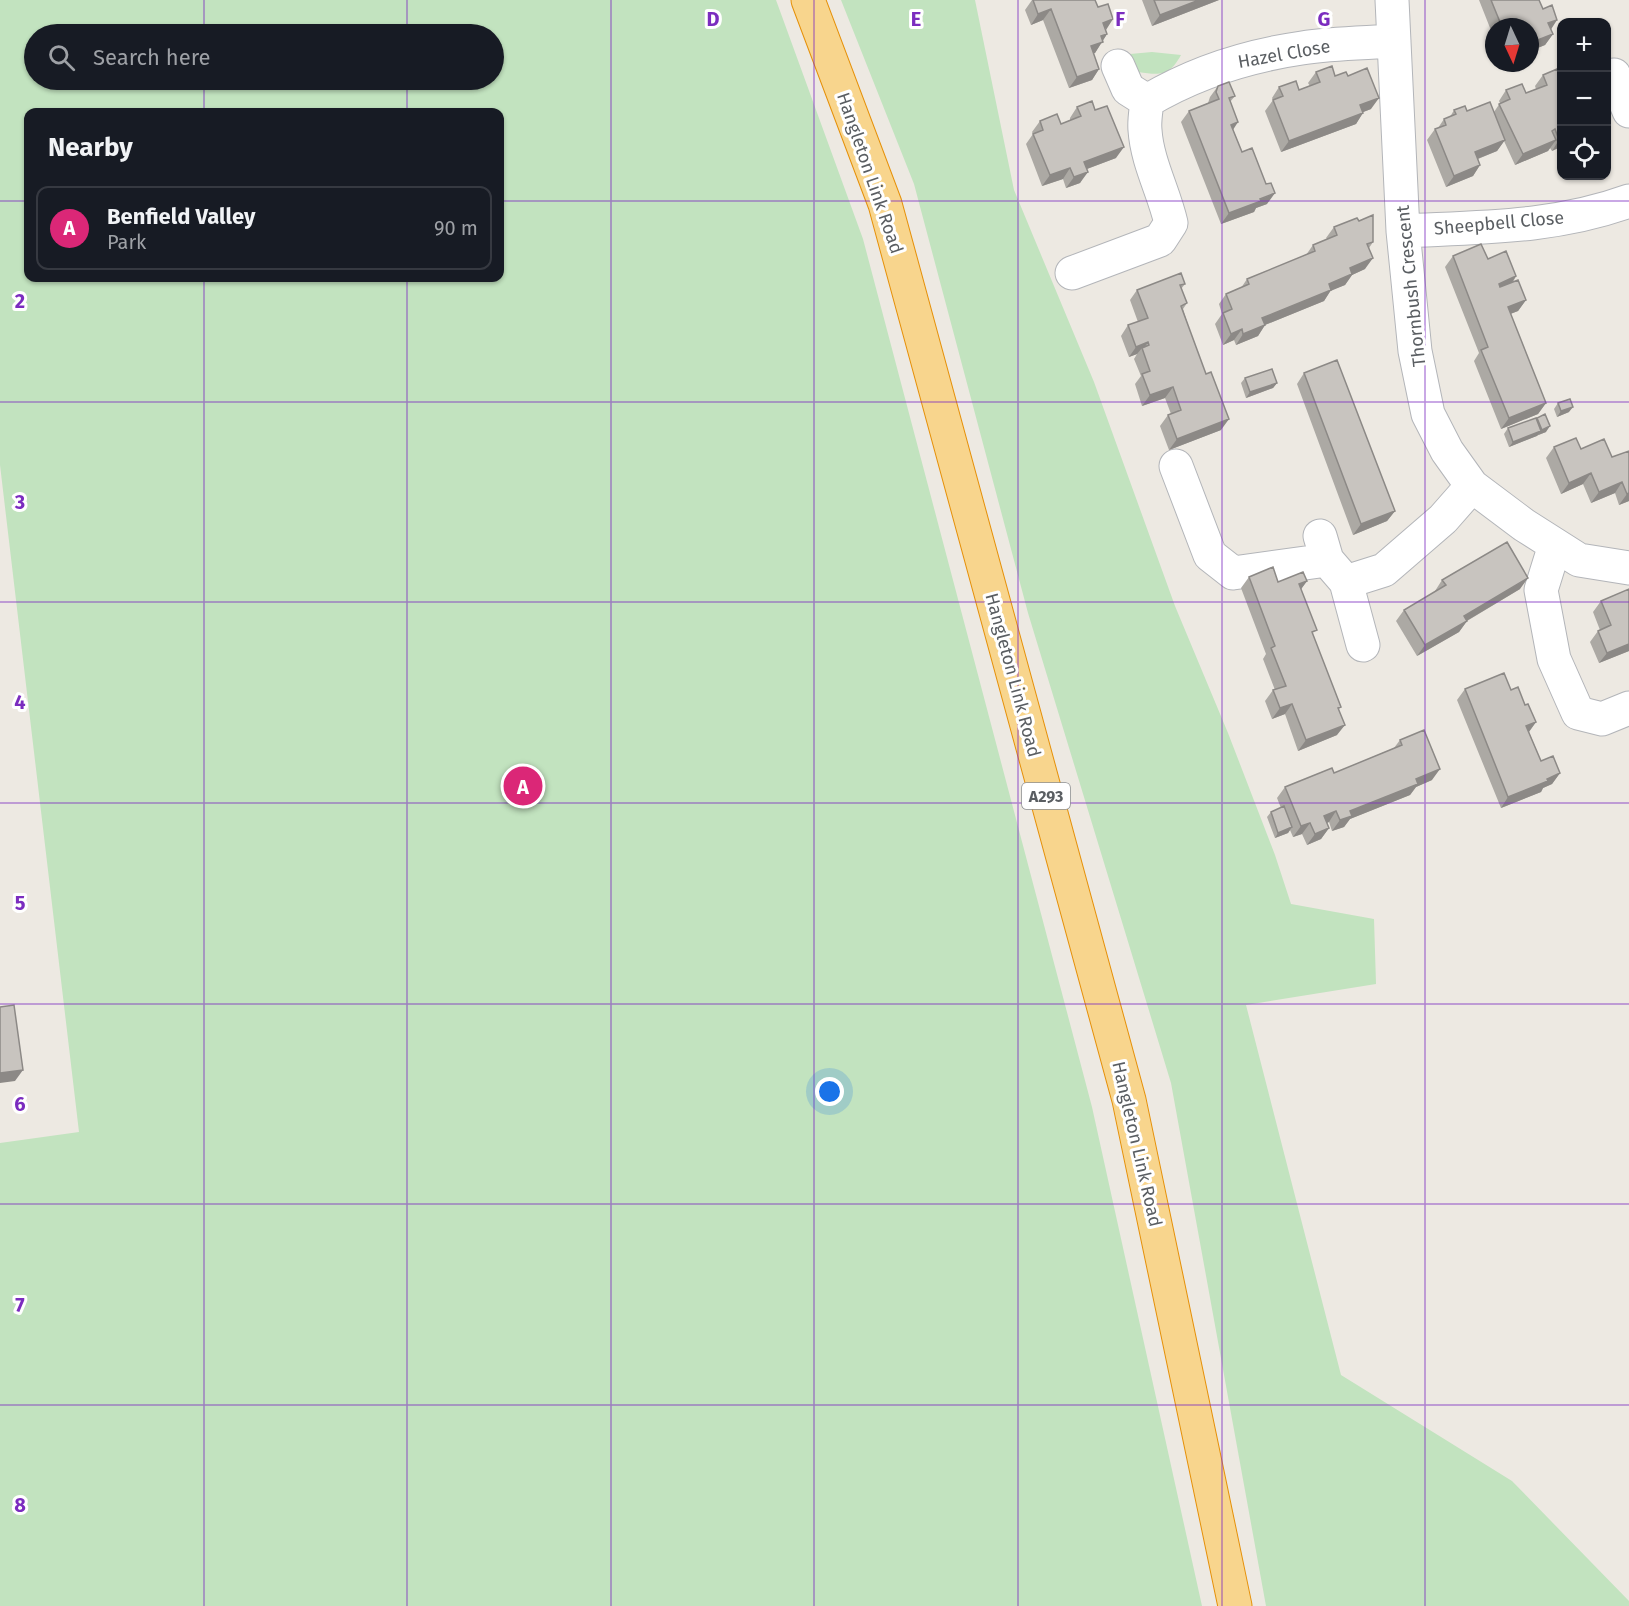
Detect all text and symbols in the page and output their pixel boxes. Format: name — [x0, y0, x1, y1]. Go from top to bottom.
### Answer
text: D — [706, 7, 720, 31]
text: E — [911, 7, 921, 31]
text: F — [1115, 7, 1125, 31]
text: G — [1318, 7, 1330, 31]
north arrow — [1485, 18, 1539, 72]
map controls — [1557, 18, 1611, 180]
button: + — [1557, 18, 1611, 72]
search box — [24, 24, 504, 90]
street label: Hazel Close — [1236, 35, 1332, 73]
icon: search — [45, 41, 78, 74]
text: Search here — [93, 44, 211, 71]
button: − — [1557, 72, 1611, 126]
street label: Hangleton Link Road — [832, 89, 908, 257]
button: locate — [1557, 126, 1611, 180]
text: Nearby — [48, 132, 133, 163]
text: Benfield Valley — [107, 203, 255, 230]
street label: Thornbush Crescent — [1392, 204, 1430, 368]
street label: Sheepbell Close — [1433, 206, 1565, 240]
text: A — [64, 216, 75, 240]
text: 90 m — [434, 216, 478, 240]
text: Park — [107, 230, 146, 254]
text: 2 — [15, 289, 25, 313]
text: 3 — [14, 490, 25, 514]
street label: Hangleton Link Road — [980, 590, 1046, 760]
text: 4 — [14, 690, 26, 714]
pin: A — [504, 764, 542, 808]
road number: A293 — [1022, 783, 1070, 809]
text: 5 — [15, 891, 26, 915]
street label: Hangleton Link Road — [1107, 1059, 1167, 1229]
your location — [815, 1077, 844, 1106]
text: 6 — [14, 1092, 26, 1116]
text: 7 — [15, 1293, 25, 1317]
text: 8 — [14, 1493, 26, 1517]

